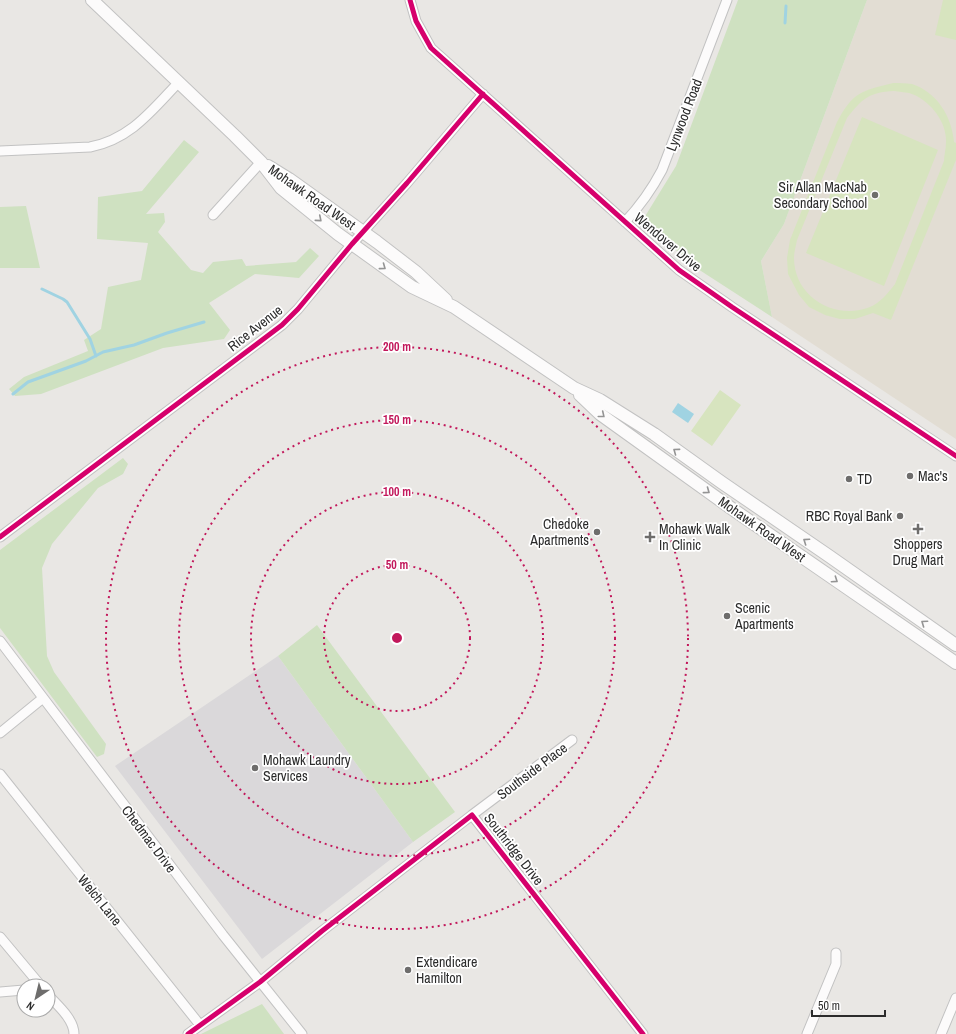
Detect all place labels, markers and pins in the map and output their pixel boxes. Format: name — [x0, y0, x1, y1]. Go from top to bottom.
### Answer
place label: Sir Allan MacNab Secondary School — [774, 178, 867, 212]
marker: Sir Allan MacNab Secondary School — [870, 190, 880, 200]
place label: Mac's — [918, 467, 948, 485]
place label: TD — [857, 470, 872, 488]
marker: Mac's — [905, 471, 915, 481]
marker: TD — [844, 474, 854, 484]
place label: RBC Royal Bank — [806, 507, 892, 525]
marker: RBC Royal Bank — [895, 511, 905, 521]
place label: Chedoke Apartments — [529, 515, 589, 549]
place label: Mohawk Walk In Clinic — [659, 520, 730, 554]
marker: Shoppers Drug Mart — [913, 524, 923, 534]
marker: Chedoke Apartments — [592, 527, 602, 537]
marker: Mohawk Walk In Clinic — [644, 531, 656, 543]
place label: Shoppers Drug Mart — [892, 535, 944, 569]
place label: Scenic Apartments — [734, 599, 794, 633]
marker: Scenic Apartments — [722, 611, 732, 621]
centre of rings — [390, 631, 404, 645]
place label: Mohawk Laundry Services — [263, 751, 351, 785]
marker: Mohawk Laundry Services — [250, 763, 260, 773]
place label: Extendicare Hamilton — [416, 953, 477, 987]
marker: Extendicare Hamilton — [403, 965, 413, 975]

